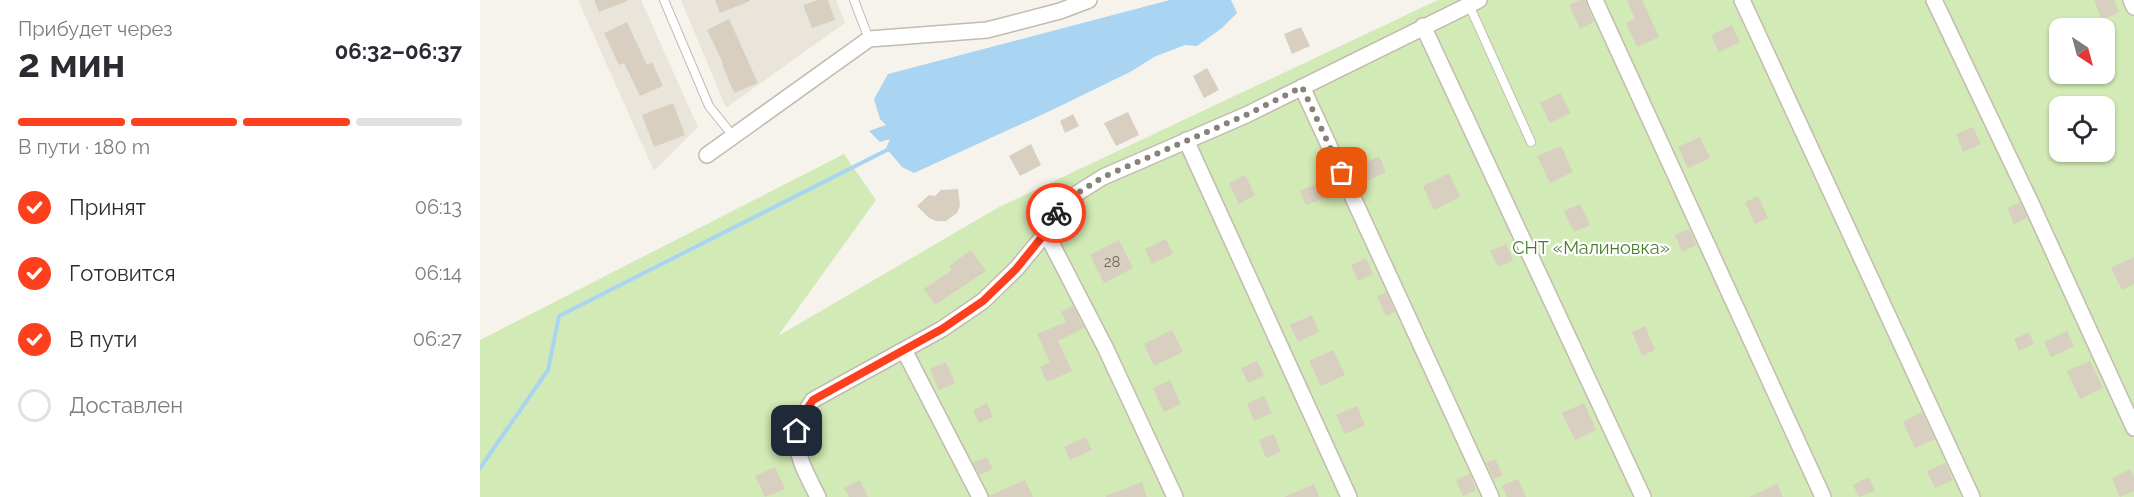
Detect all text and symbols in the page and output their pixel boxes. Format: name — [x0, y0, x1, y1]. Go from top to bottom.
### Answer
text: Прибудет через — [18, 17, 172, 41]
north arrow — [2049, 18, 2115, 84]
map controls — [2049, 18, 2115, 162]
text: 06:32–06:37 — [335, 38, 462, 64]
text: 2 мин — [18, 40, 125, 86]
button: locate — [2049, 96, 2115, 162]
text: В пути · 180 m — [18, 135, 150, 159]
pin — [1316, 147, 1367, 198]
icon: bag — [1325, 156, 1358, 189]
courier — [1026, 183, 1086, 243]
icon: check — [18, 191, 51, 224]
text: Принят — [69, 194, 146, 220]
text: 06:13 — [415, 195, 462, 219]
icon: bike — [1040, 197, 1073, 230]
park label: СНТ «Малиновка» — [1512, 237, 1670, 258]
house number: 28 — [1104, 253, 1120, 271]
icon: check — [18, 257, 51, 290]
text: Готовится — [69, 260, 176, 286]
text: 06:14 — [414, 261, 462, 285]
icon: check — [18, 323, 51, 356]
text: В пути — [69, 326, 137, 352]
text: 06:27 — [413, 327, 462, 351]
text: Доставлен — [69, 392, 183, 418]
pin — [771, 405, 822, 456]
icon: home — [780, 414, 813, 447]

